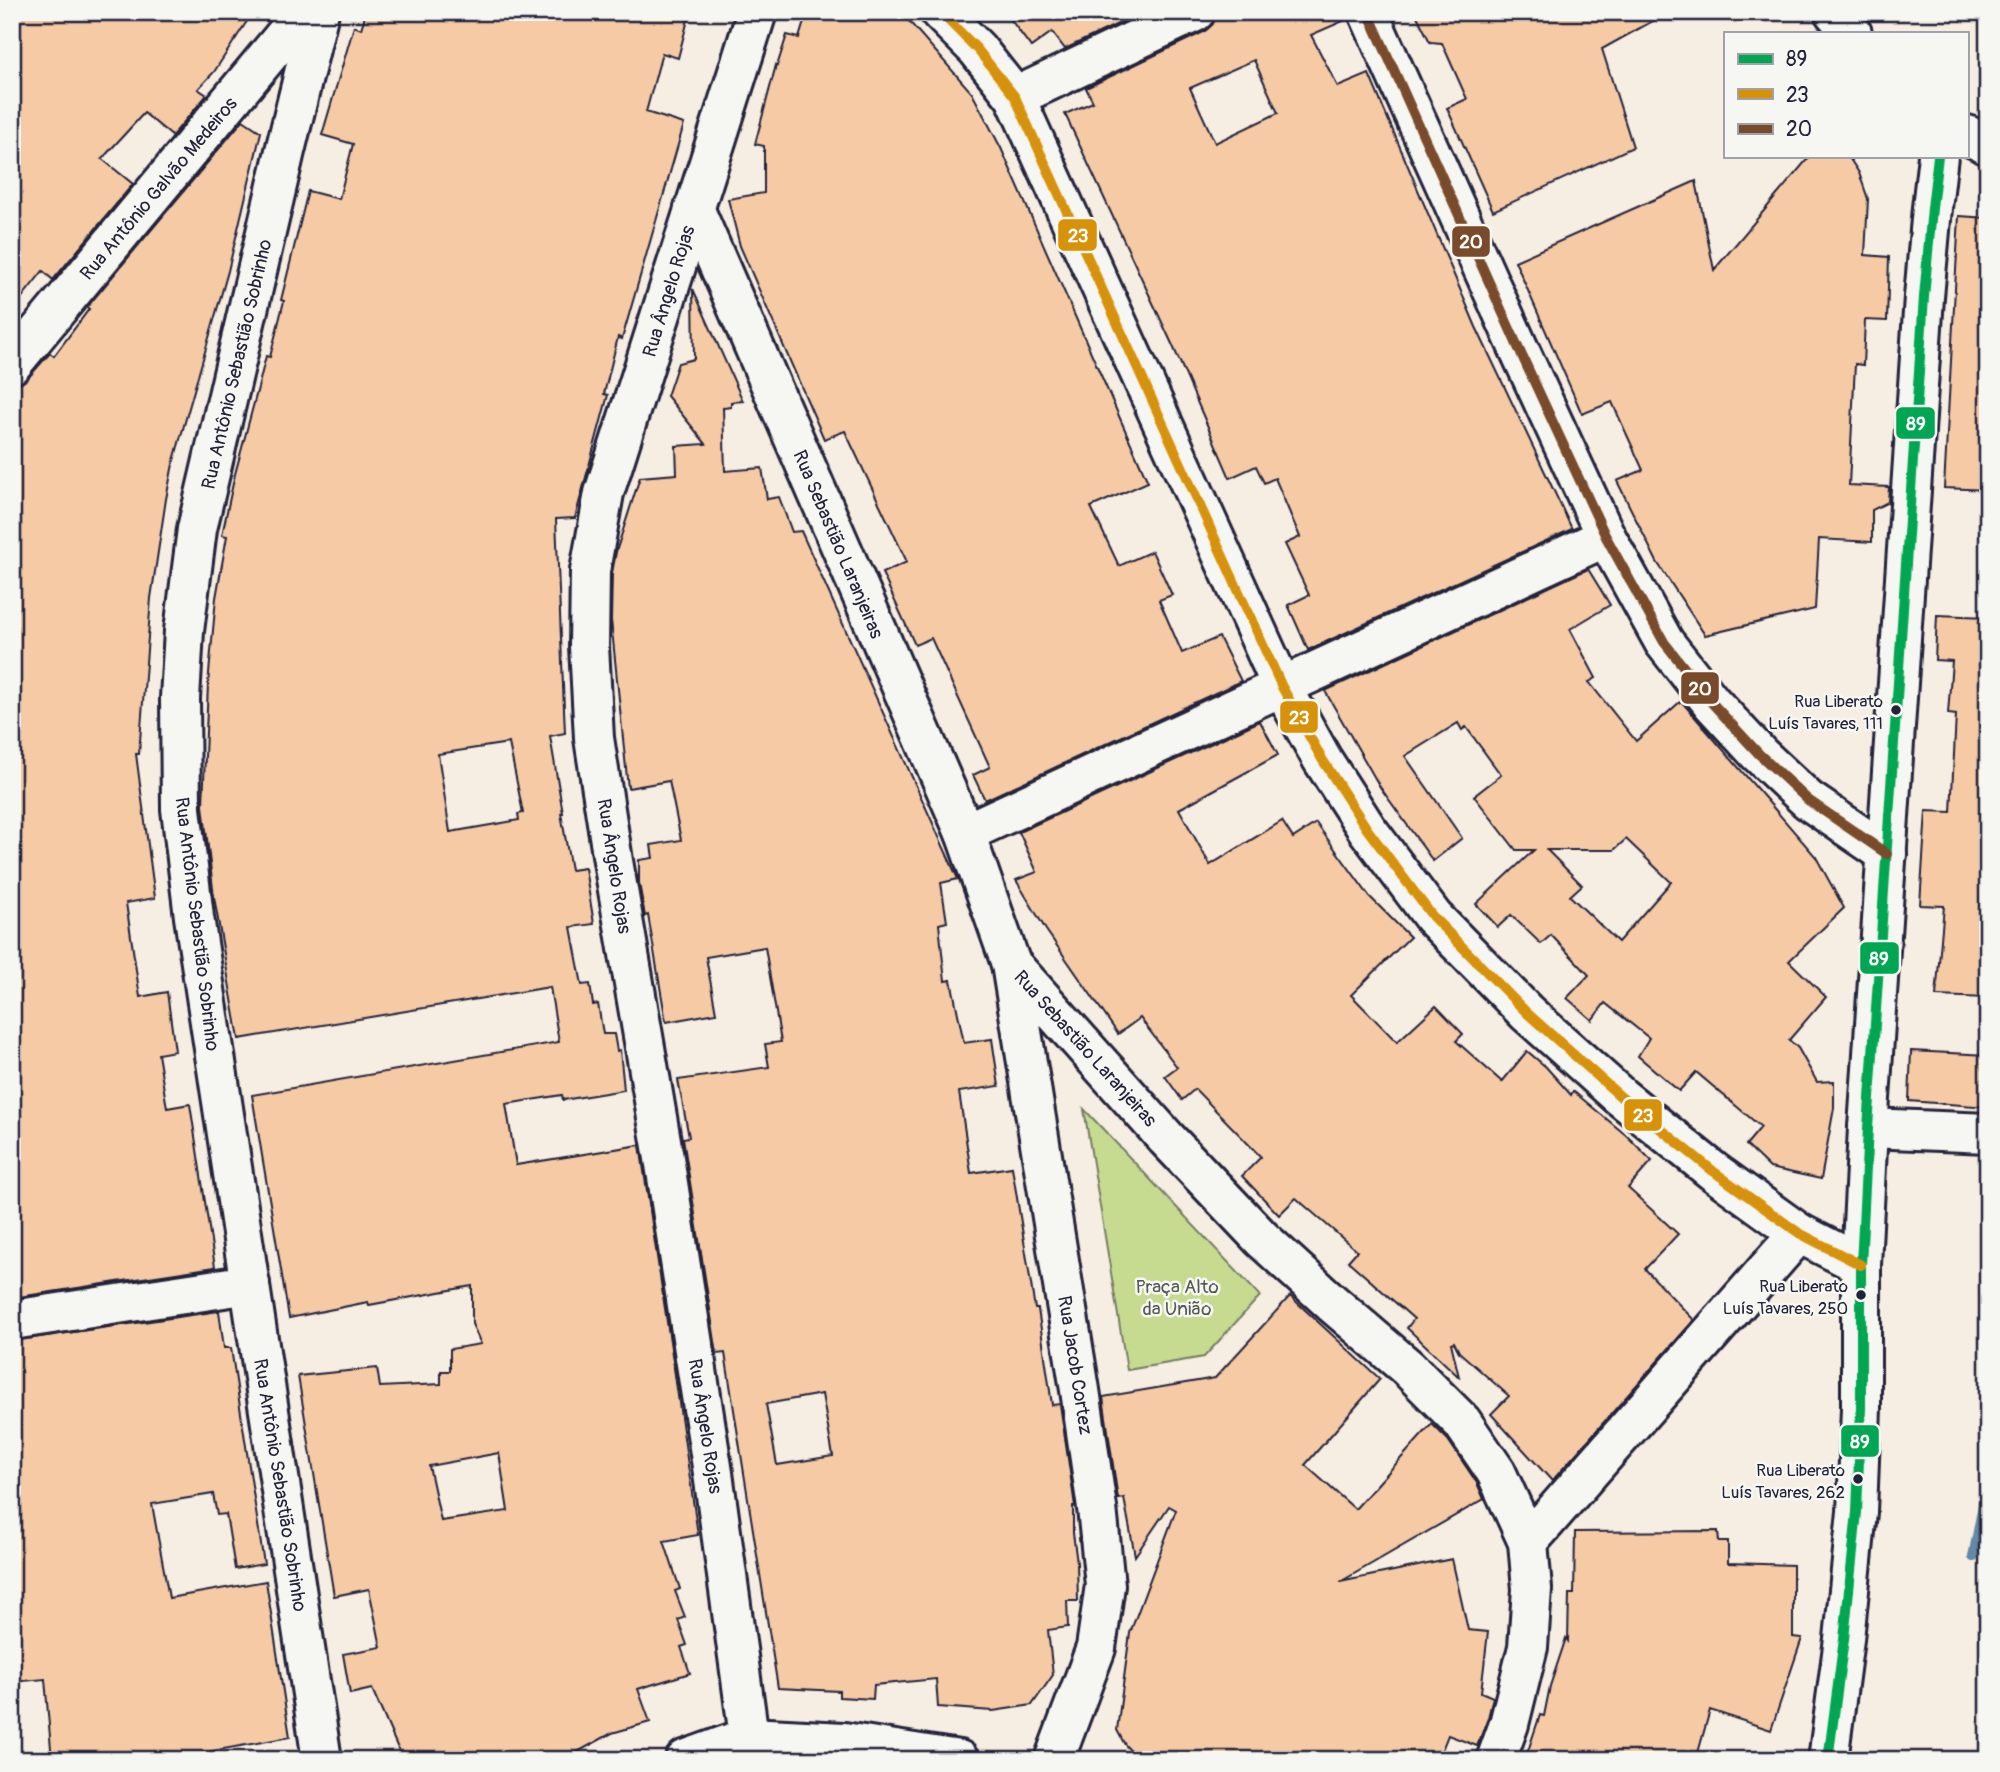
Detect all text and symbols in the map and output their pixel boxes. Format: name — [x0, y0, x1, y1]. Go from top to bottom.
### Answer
legend — [1724, 32, 1968, 158]
text: 89 — [1786, 46, 1807, 73]
text: 23 — [1786, 82, 1809, 109]
street label: Rua Antônio Galvão Medeiros — [75, 92, 243, 285]
text: 20 — [1786, 116, 1812, 143]
line badge: 23 — [1057, 218, 1098, 252]
street label: Rua Ângelo Rojas — [638, 222, 701, 360]
text: 23 — [1068, 224, 1088, 248]
line badge: 20 — [1451, 225, 1491, 258]
text: 20 — [1459, 230, 1483, 254]
street label: Rua Antônio Sebastião Sobrinho — [197, 237, 277, 491]
line badge: 89 — [1895, 406, 1936, 440]
text: 89 — [1906, 412, 1926, 436]
street label: Rua Sebastião Laranjeiras — [787, 447, 889, 643]
line badge: 20 — [1680, 671, 1720, 705]
text: 20 — [1688, 677, 1712, 701]
place label: Rua Liberato Luís Tavares, 111 — [1768, 691, 1883, 734]
line badge: 23 — [1279, 700, 1319, 734]
marker: Rua Liberato Luís Tavares, 111 — [1889, 703, 1903, 717]
text: 23 — [1289, 706, 1309, 730]
street label: Rua Antônio Sebastião Sobrinho — [170, 796, 224, 1052]
street label: Rua Ângelo Rojas — [591, 797, 637, 936]
line badge: 89 — [1859, 941, 1900, 975]
text: 89 — [1869, 947, 1889, 971]
street label: Rua Sebastião Laranjeiras — [1009, 965, 1162, 1132]
line badge: 23 — [1623, 1098, 1663, 1132]
text: 23 — [1633, 1104, 1653, 1128]
park label: Praça Alto da União — [1135, 1275, 1219, 1321]
place label: Rua Liberato Luís Tavares, 250 — [1723, 1276, 1848, 1319]
marker: Rua Liberato Luís Tavares, 250 — [1854, 1288, 1868, 1302]
street label: Rua Jacob Cortez — [1052, 1294, 1098, 1436]
street label: Rua Antônio Sebastião Sobrinho — [248, 1357, 312, 1613]
street label: Rua Ângelo Rojas — [682, 1357, 728, 1496]
line badge: 89 — [1840, 1424, 1880, 1458]
text: 89 — [1850, 1430, 1870, 1454]
place label: Rua Liberato Luís Tavares, 262 — [1721, 1460, 1845, 1503]
marker: Rua Liberato Luís Tavares, 262 — [1851, 1472, 1865, 1486]

